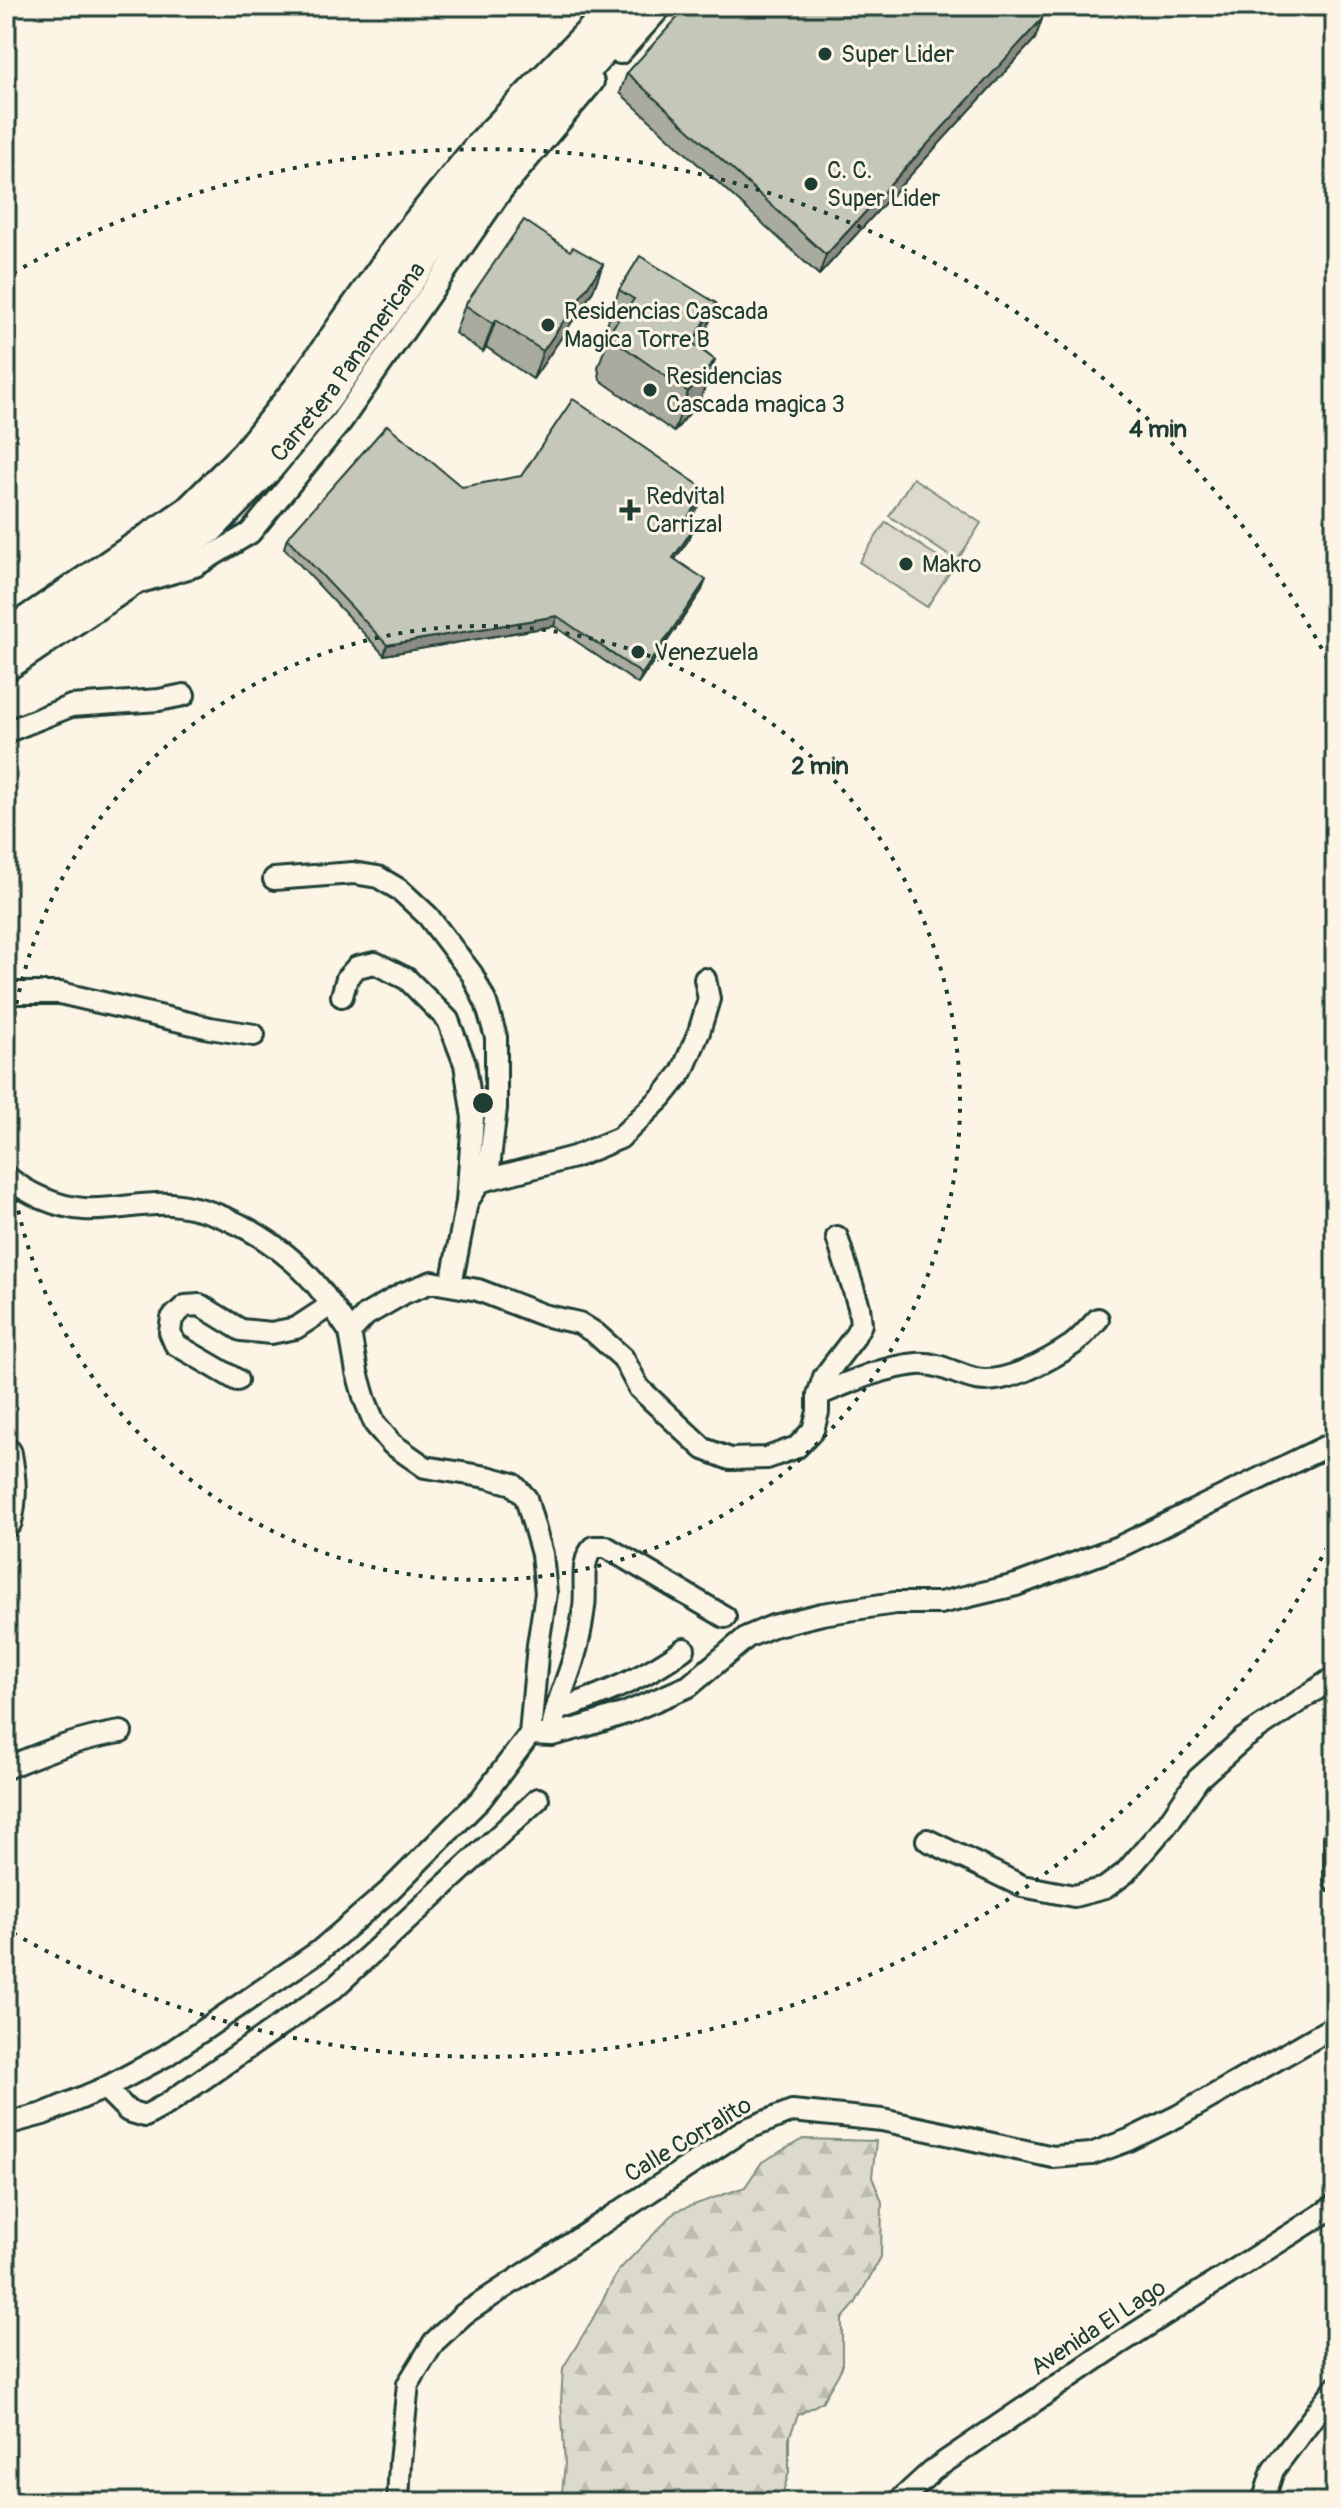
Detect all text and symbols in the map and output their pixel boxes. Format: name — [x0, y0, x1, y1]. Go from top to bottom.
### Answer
place label: Super Lider — [841, 40, 955, 69]
marker: Super Lider — [816, 45, 834, 63]
place label: C. C. Super Lider — [827, 156, 941, 213]
marker: C. C. Super Lider — [802, 175, 820, 193]
street label: Carretera Panamericana — [265, 256, 432, 468]
place label: Residencias Cascada Magica Torre B — [564, 297, 768, 354]
marker: Residencias Cascada Magica Torre B — [539, 316, 557, 334]
place label: Residencias Cascada magica 3 — [666, 362, 845, 419]
marker: Residencias Cascada magica 3 — [641, 381, 659, 399]
text: 4 min — [1129, 415, 1187, 444]
place label: Redvital Carrizal — [646, 482, 725, 539]
marker: Redvital Carrizal — [621, 501, 639, 519]
place label: Makro — [922, 550, 982, 579]
marker: Makro — [897, 555, 915, 573]
place label: Venezuela — [654, 638, 758, 667]
marker: Venezuela — [629, 643, 647, 661]
text: 2 min — [791, 752, 849, 781]
centre of rings — [469, 1089, 497, 1117]
street label: Calle Corralito — [620, 2090, 757, 2189]
street label: Avenida El Lago — [1025, 2273, 1171, 2382]

